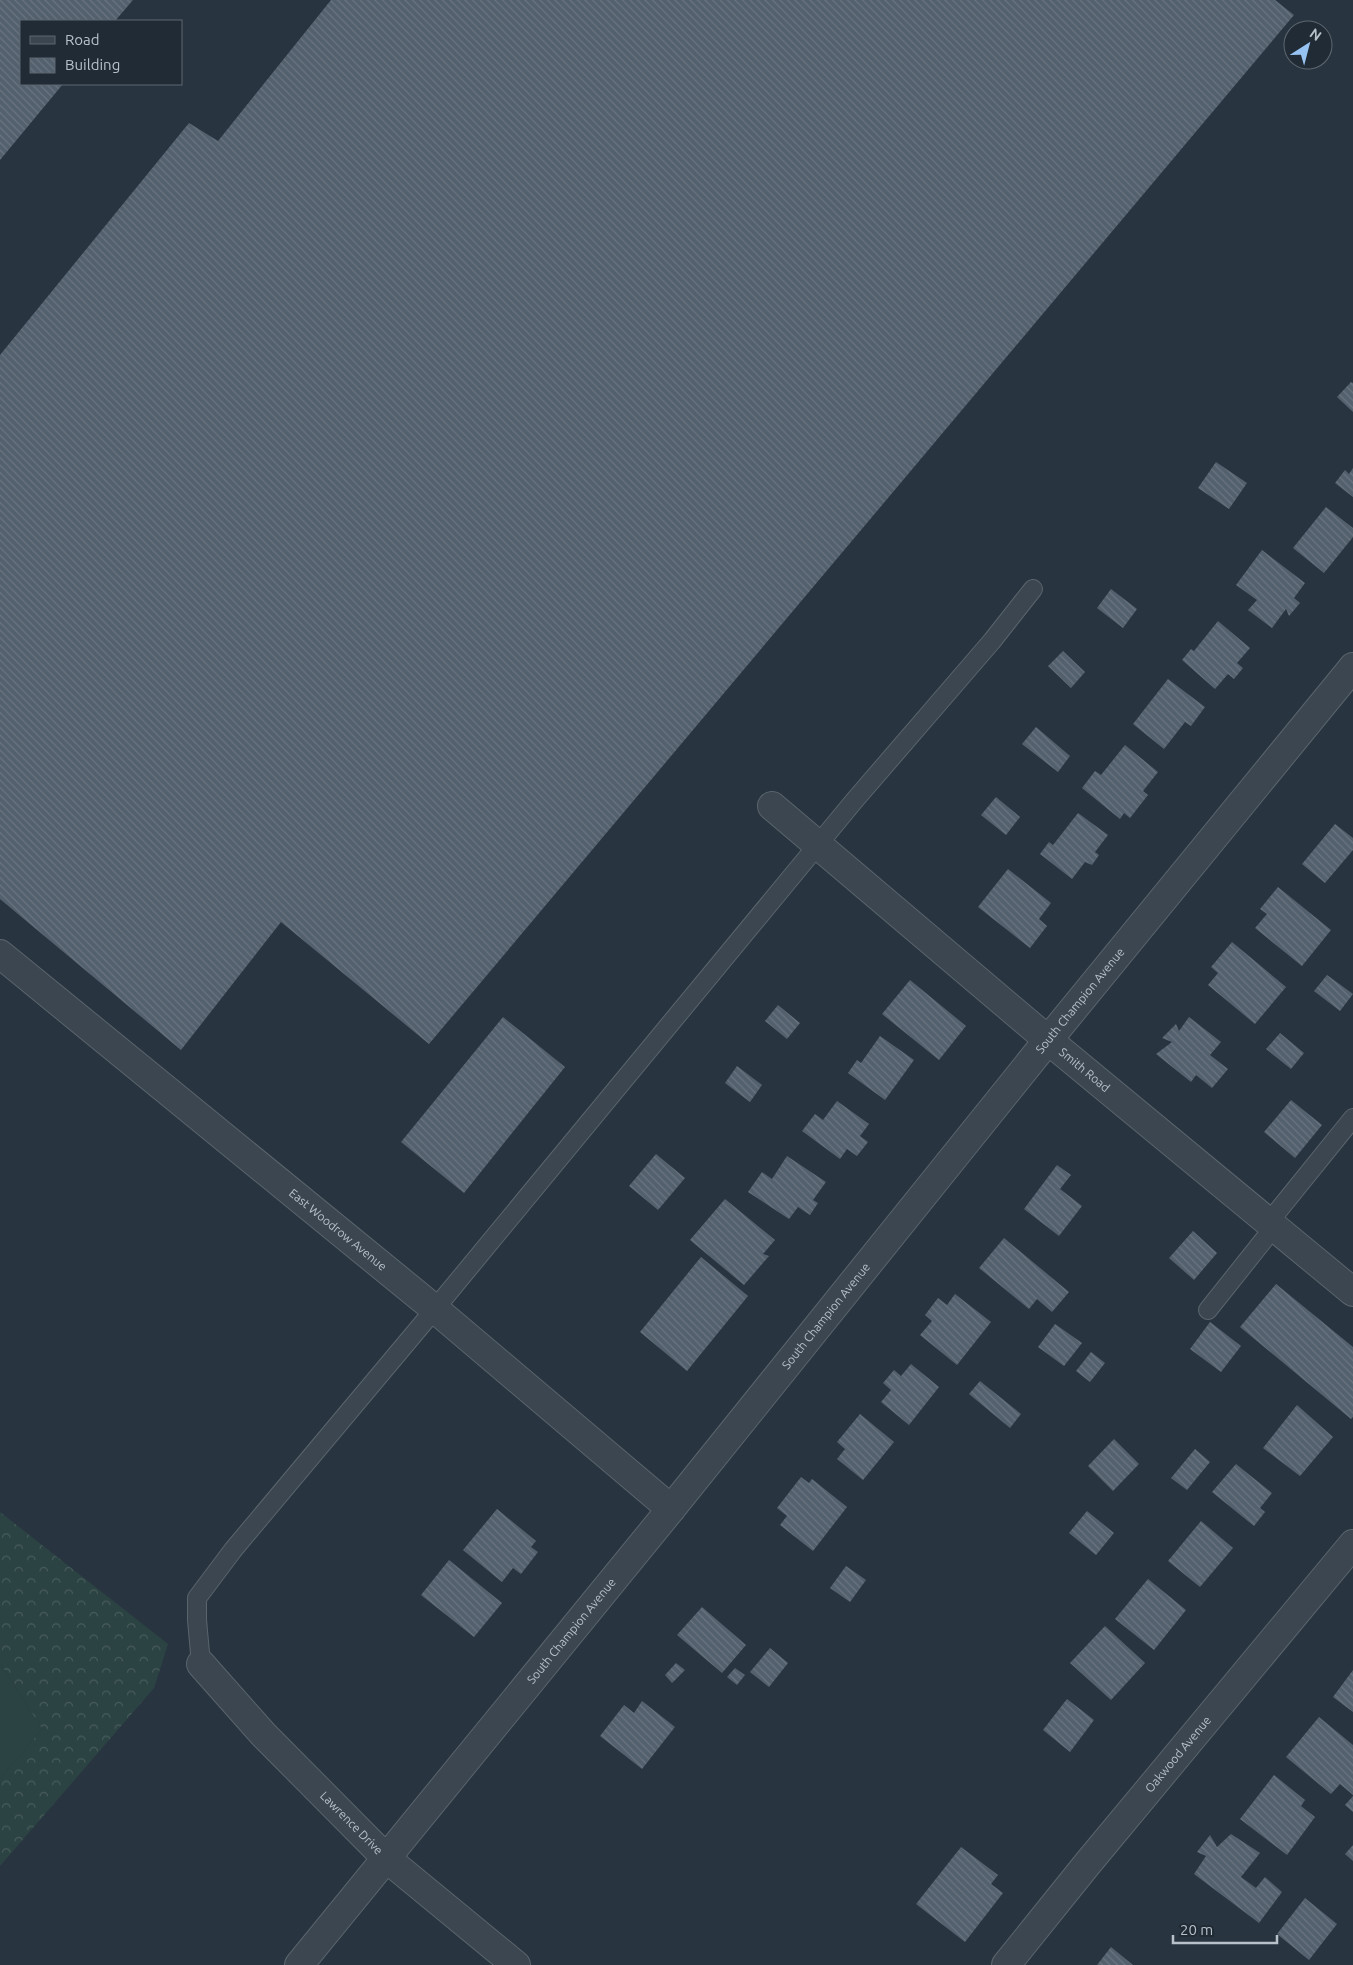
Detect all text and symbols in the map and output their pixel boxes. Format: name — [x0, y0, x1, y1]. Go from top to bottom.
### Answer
legend — [20, 20, 182, 85]
north arrow — [1283, 20, 1333, 70]
text: N — [1307, 25, 1325, 44]
text: Road — [65, 31, 100, 48]
text: Building — [65, 56, 120, 73]
street label: South Champion Avenue — [1033, 945, 1127, 1056]
street label: Smith Road — [1057, 1045, 1113, 1094]
street label: East Woodrow Avenue — [287, 1186, 389, 1273]
street label: South Champion Avenue — [779, 1260, 872, 1371]
street label: South Champion Avenue — [524, 1575, 618, 1686]
street label: Oakwood Avenue — [1142, 1713, 1213, 1795]
street label: Lawrence Drive — [318, 1789, 386, 1857]
scale bar — [1173, 1912, 1277, 1944]
text: 20 m — [1180, 1921, 1213, 1938]

